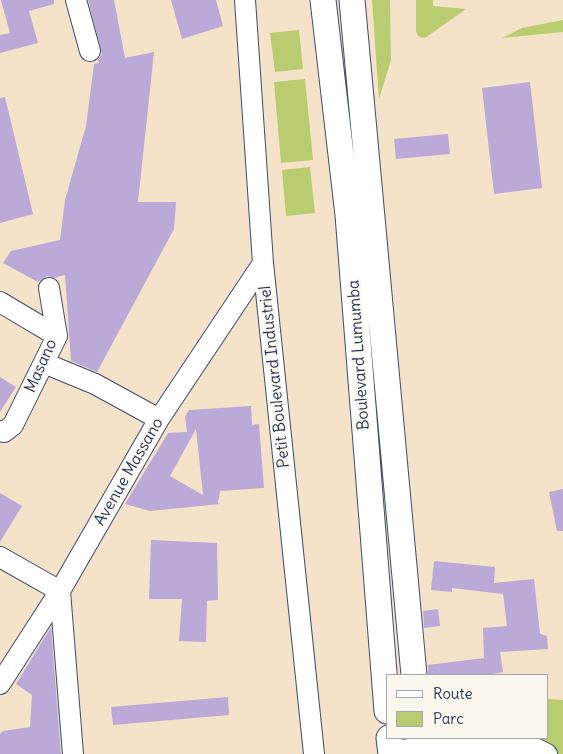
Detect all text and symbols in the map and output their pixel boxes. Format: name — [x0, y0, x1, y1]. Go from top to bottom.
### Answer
street label: Boulevard Lumumba — [344, 279, 374, 431]
street label: Petit Boulevard Industriel — [256, 285, 294, 469]
street label: Masano — [21, 336, 61, 396]
street label: Avenue Massano — [90, 415, 168, 529]
legend — [386, 674, 548, 739]
text: Route — [433, 684, 473, 703]
text: Parc — [433, 709, 464, 728]

